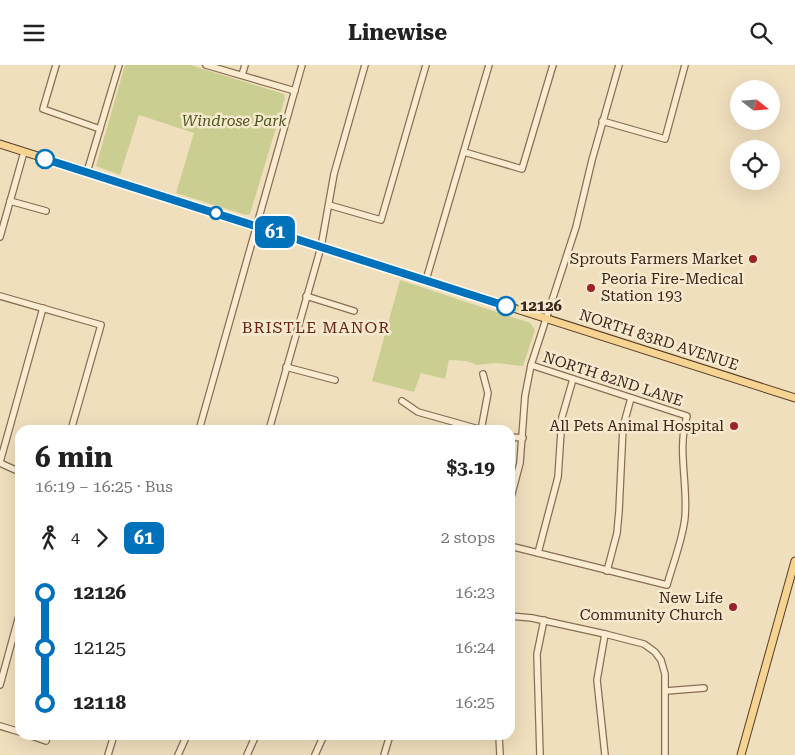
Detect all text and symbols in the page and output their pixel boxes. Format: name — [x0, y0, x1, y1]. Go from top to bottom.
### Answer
icon: menu — [20, 19, 48, 47]
icon: search — [747, 19, 775, 47]
text: Linewise — [348, 20, 447, 45]
north arrow — [730, 80, 780, 130]
map controls — [730, 80, 780, 190]
park label: Windrose Park — [182, 112, 287, 130]
button: locate — [730, 140, 780, 190]
unlabelled marker — [35, 149, 55, 169]
unlabelled marker — [209, 206, 223, 220]
line badge: 61 — [252, 216, 298, 248]
text: 61 — [265, 221, 285, 242]
place label: Sprouts Farmers Market — [570, 250, 743, 268]
marker: Sprouts Farmers Market — [747, 253, 759, 265]
place label: Peoria Fire-Medical Station 193 — [601, 270, 744, 305]
marker: Peoria Fire-Medical Station 193 — [585, 282, 597, 294]
marker: 12126 — [496, 296, 516, 316]
place label: 12126 — [520, 297, 563, 315]
street label: NORTH 83RD AVENUE — [577, 306, 741, 374]
district label: BRISTLE MANOR — [242, 318, 390, 337]
street label: NORTH 82ND LANE — [541, 348, 685, 410]
place label: All Pets Animal Hospital — [549, 417, 724, 435]
marker: All Pets Animal Hospital — [728, 420, 740, 432]
text: 6 min — [35, 441, 113, 474]
text: $3.19 — [446, 456, 495, 479]
text: 16:19 – 16:25 · Bus — [35, 477, 173, 496]
icon: walk — [35, 524, 63, 552]
icon: forward — [88, 524, 116, 552]
text: 61 — [134, 527, 154, 548]
text: 4 — [71, 528, 80, 547]
text: 2 stops — [441, 528, 495, 547]
text: 12126 — [73, 581, 126, 604]
text: 16:23 — [455, 583, 495, 602]
place label: New Life Community Church — [580, 589, 723, 624]
marker: New Life Community Church — [727, 601, 739, 613]
text: 12125 — [73, 636, 126, 659]
text: 16:24 — [455, 638, 495, 657]
text: 12118 — [73, 691, 126, 714]
text: 16:25 — [455, 693, 495, 712]

